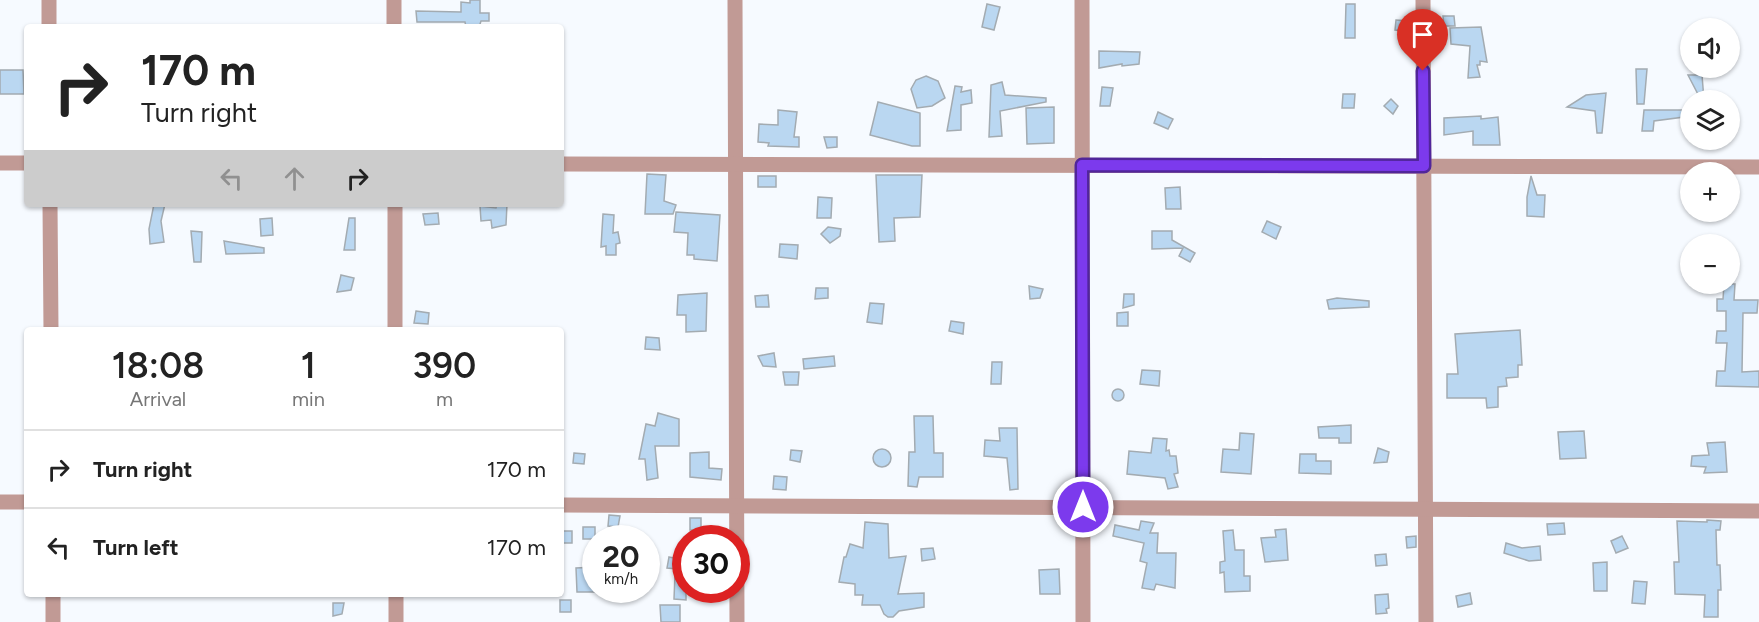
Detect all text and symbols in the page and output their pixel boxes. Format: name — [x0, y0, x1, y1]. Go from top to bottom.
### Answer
pin — [1397, 9, 1448, 71]
icon: arrive — [1406, 18, 1439, 51]
map controls — [1680, 18, 1740, 294]
button: sound — [1680, 18, 1740, 78]
text: 170 m — [141, 45, 256, 96]
icon: right — [42, 48, 120, 126]
button: layers — [1680, 90, 1740, 150]
text: Turn right — [141, 96, 257, 129]
icon: left — [215, 162, 248, 195]
icon: ahead — [278, 162, 311, 195]
icon: right — [341, 162, 374, 195]
button: + — [1680, 162, 1740, 222]
button: − — [1680, 234, 1740, 294]
text: 18:08 — [112, 344, 204, 387]
text: 1 — [301, 344, 316, 387]
text: 390 — [413, 344, 476, 387]
text: Arrival — [130, 387, 186, 411]
text: min — [292, 387, 325, 411]
text: m — [436, 387, 453, 411]
icon: right — [42, 453, 75, 486]
text: Turn right — [93, 456, 192, 483]
text: 170 m — [487, 456, 546, 483]
position arrow — [1051, 475, 1115, 539]
speed limit sign: 30 — [672, 525, 750, 603]
icon: left — [42, 531, 75, 564]
text: Turn left — [93, 534, 179, 561]
text: 170 m — [487, 534, 546, 561]
text: 20 — [603, 538, 639, 575]
text: km/h — [604, 570, 638, 588]

